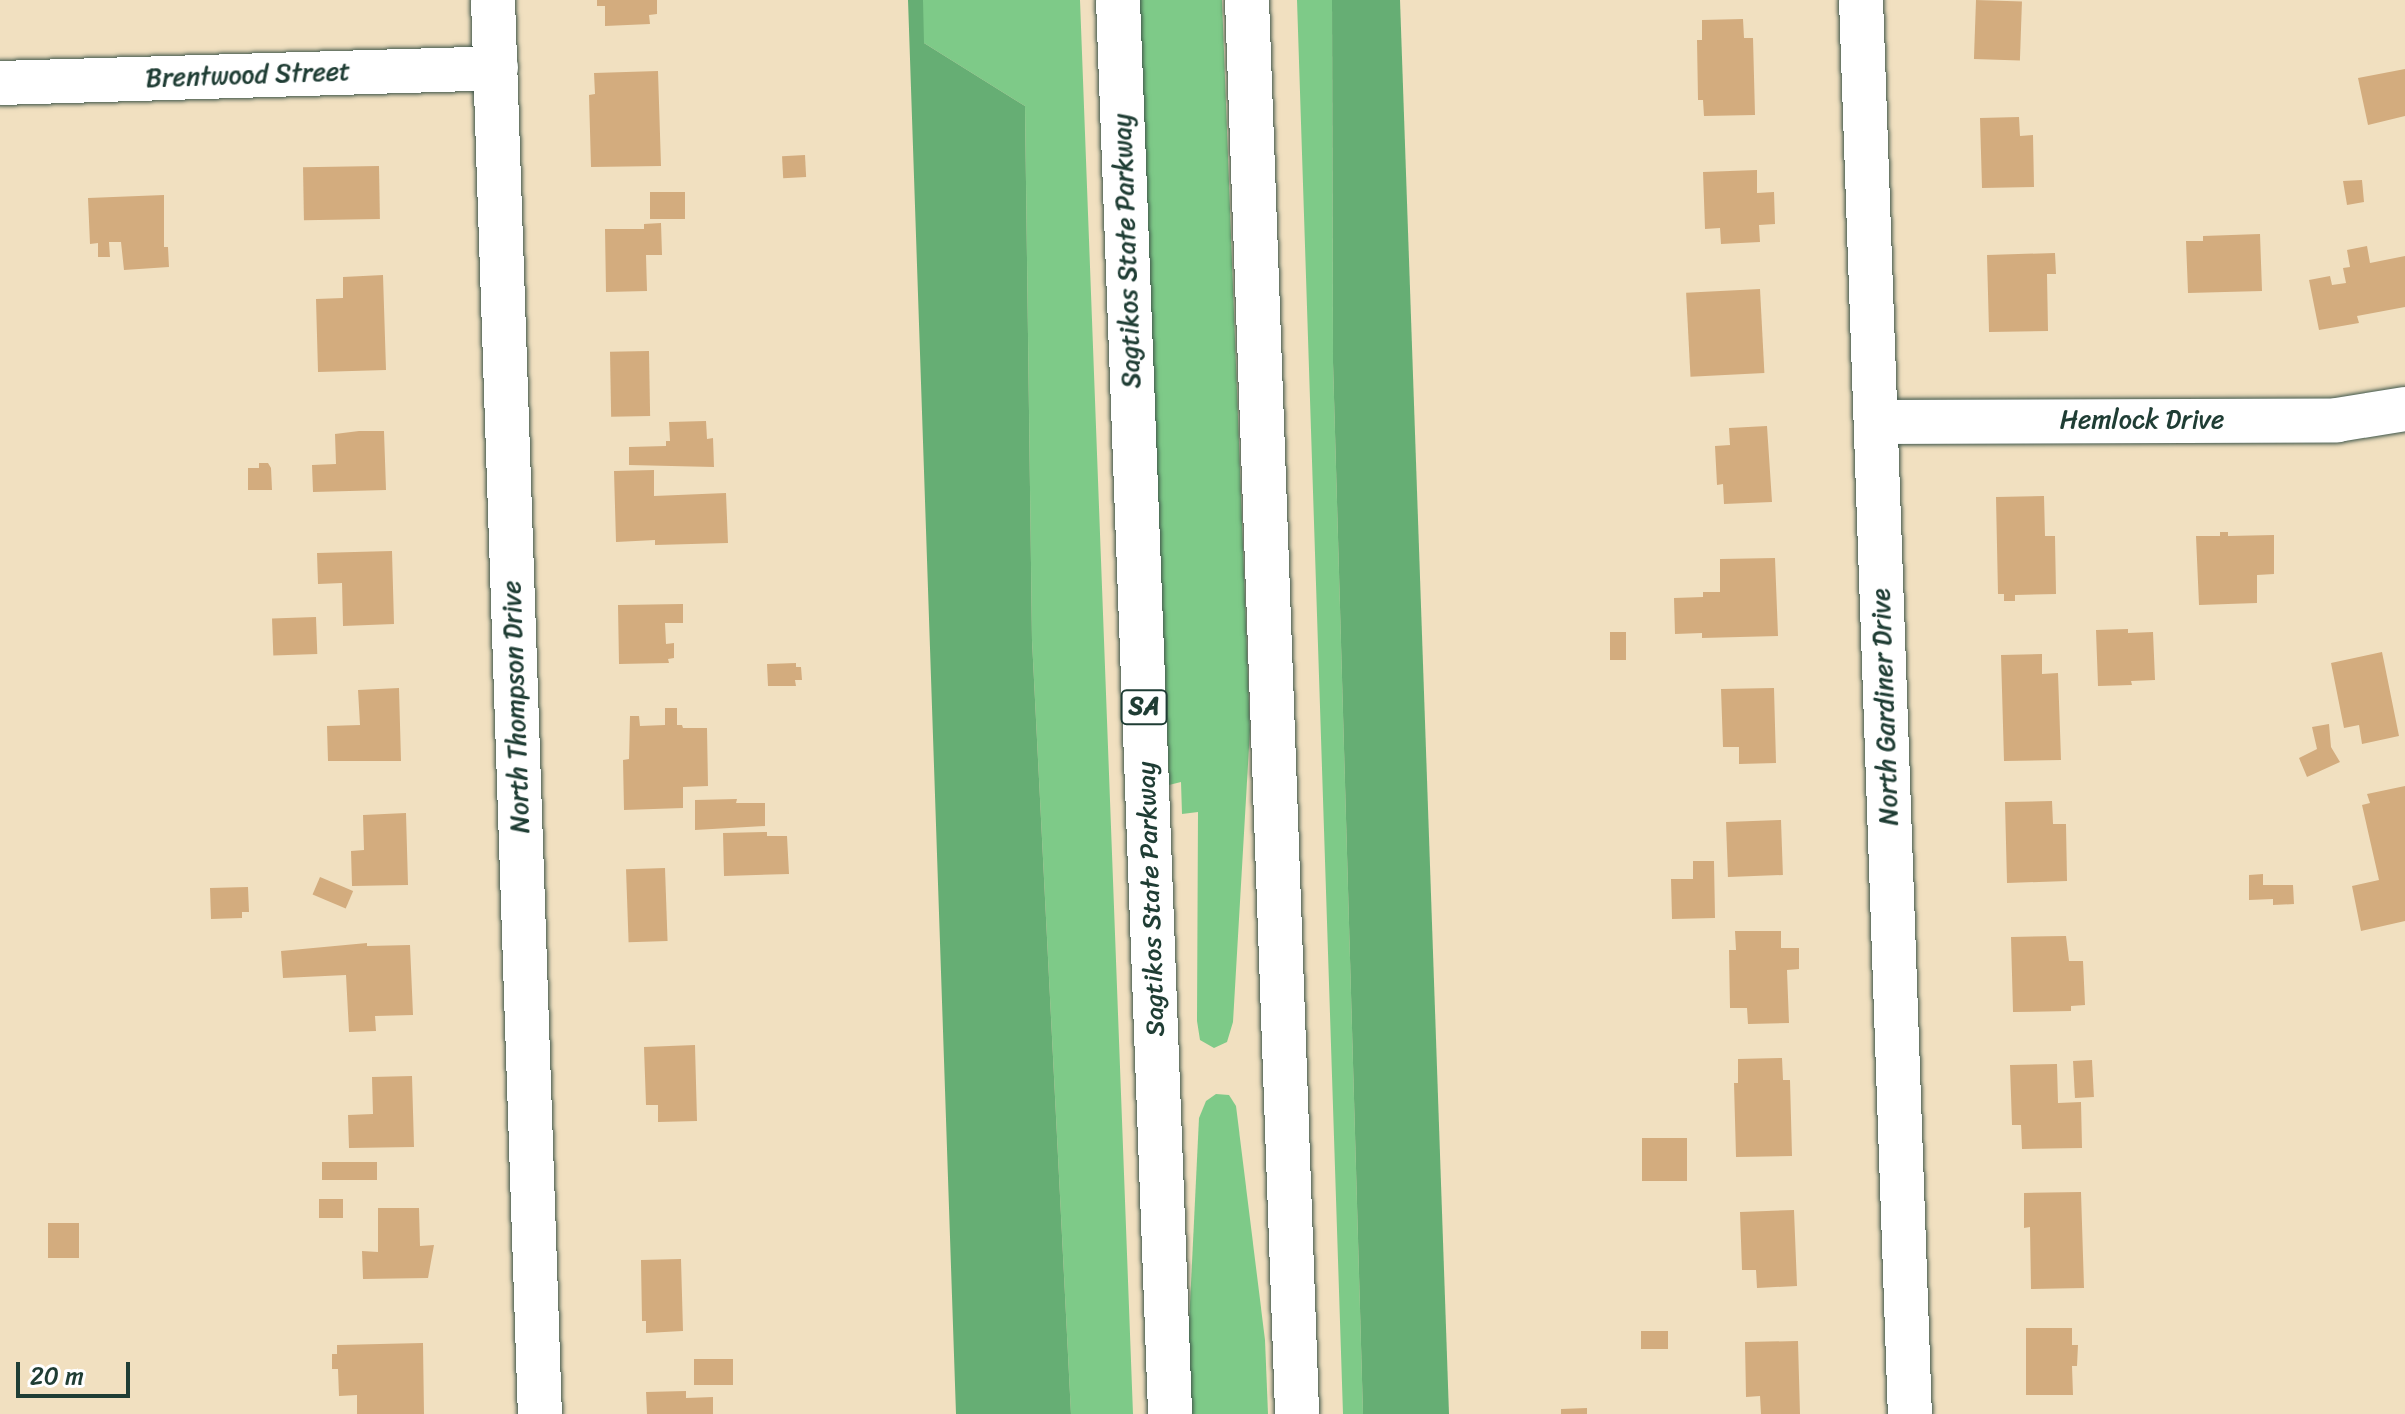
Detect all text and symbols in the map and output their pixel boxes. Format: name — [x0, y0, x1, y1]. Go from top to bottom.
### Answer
street label: Brentwood Street — [145, 56, 351, 94]
street label: Sagtikos State Parkway — [1107, 112, 1147, 390]
street label: Hemlock Drive — [2060, 404, 2224, 436]
street label: North Thompson Drive — [496, 580, 536, 834]
street label: North Gardiner Drive — [1865, 588, 1905, 826]
road number: SA — [1120, 687, 1168, 727]
street label: Sagtikos State Parkway — [1131, 760, 1171, 1038]
scale bar — [20, 1346, 134, 1396]
text: 20 m — [30, 1355, 84, 1397]

